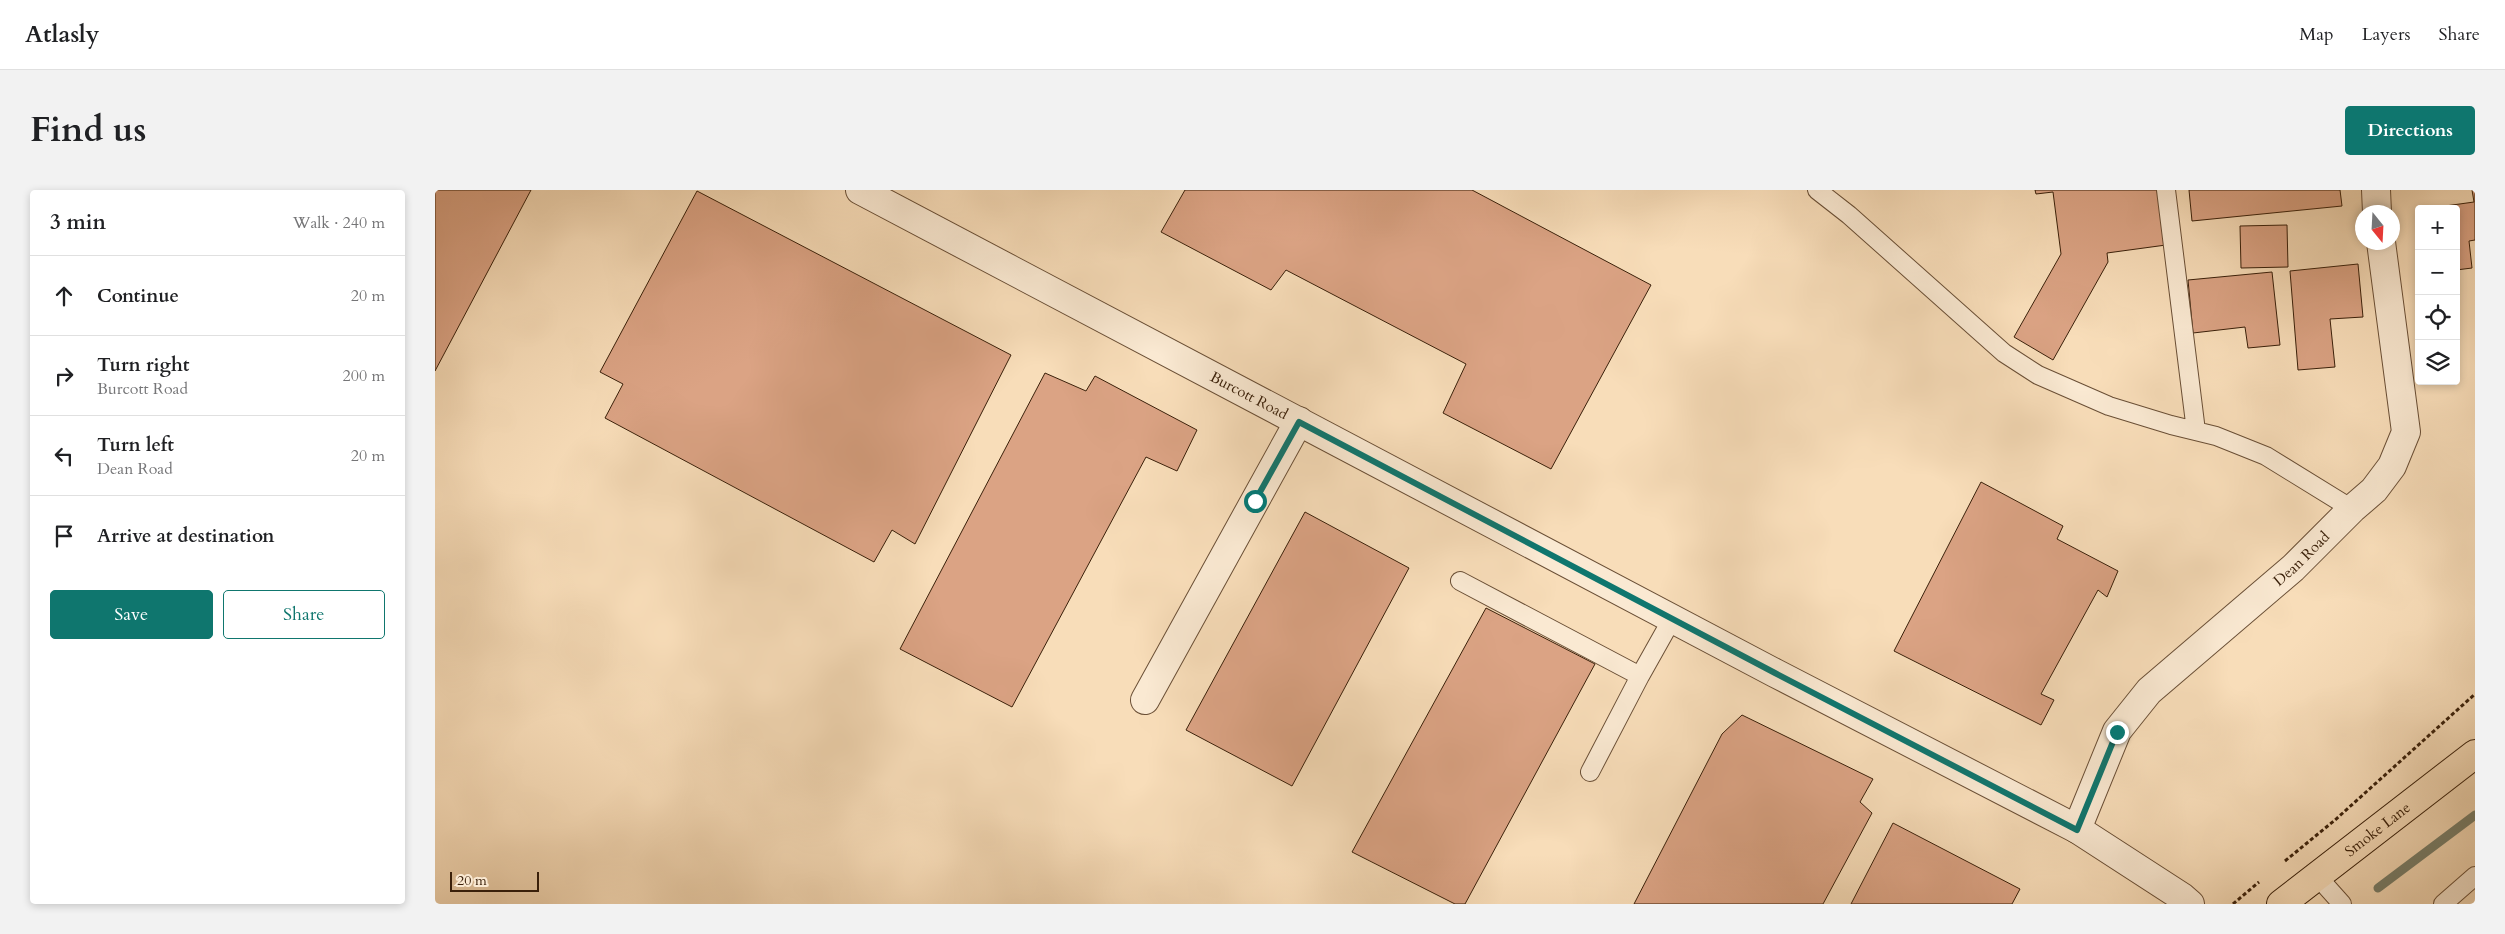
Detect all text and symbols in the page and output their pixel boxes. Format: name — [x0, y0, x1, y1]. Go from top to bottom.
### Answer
text: Atlasly — [25, 18, 99, 51]
text: Map — [2299, 22, 2334, 47]
text: Layers — [2362, 22, 2411, 47]
text: Share — [2439, 22, 2480, 47]
text: Find us — [30, 106, 146, 154]
button: Directions — [2345, 106, 2475, 155]
north arrow — [2355, 205, 2400, 250]
map controls — [2415, 205, 2460, 385]
button: + — [2415, 205, 2460, 250]
text: 3 min — [50, 208, 106, 237]
text: Walk · 240 m — [293, 212, 385, 234]
button: − — [2415, 250, 2460, 295]
icon: ahead — [50, 282, 78, 310]
text: Continue — [97, 283, 179, 309]
text: 20 m — [351, 285, 385, 307]
button: locate — [2415, 295, 2460, 340]
button: layers — [2415, 340, 2460, 385]
text: Turn right — [97, 352, 189, 378]
icon: right — [50, 362, 78, 390]
text: 200 m — [343, 365, 385, 387]
street label: Burcott Road — [1207, 367, 1292, 424]
text: Burcott Road — [97, 378, 188, 400]
text: Turn left — [97, 432, 174, 458]
icon: left — [50, 442, 78, 470]
text: 20 m — [351, 445, 385, 467]
text: Dean Road — [97, 458, 173, 480]
route start — [1244, 490, 1267, 513]
icon: arrive — [50, 522, 78, 550]
text: Arrive at destination — [97, 523, 274, 549]
street label: Dean Road — [2269, 527, 2334, 591]
button: Save — [50, 590, 213, 639]
button: Share — [223, 590, 385, 639]
route end — [2106, 721, 2129, 744]
street label: Smoke Lane — [2341, 797, 2415, 861]
scale bar — [450, 869, 539, 892]
text: 20 m — [457, 871, 487, 890]

